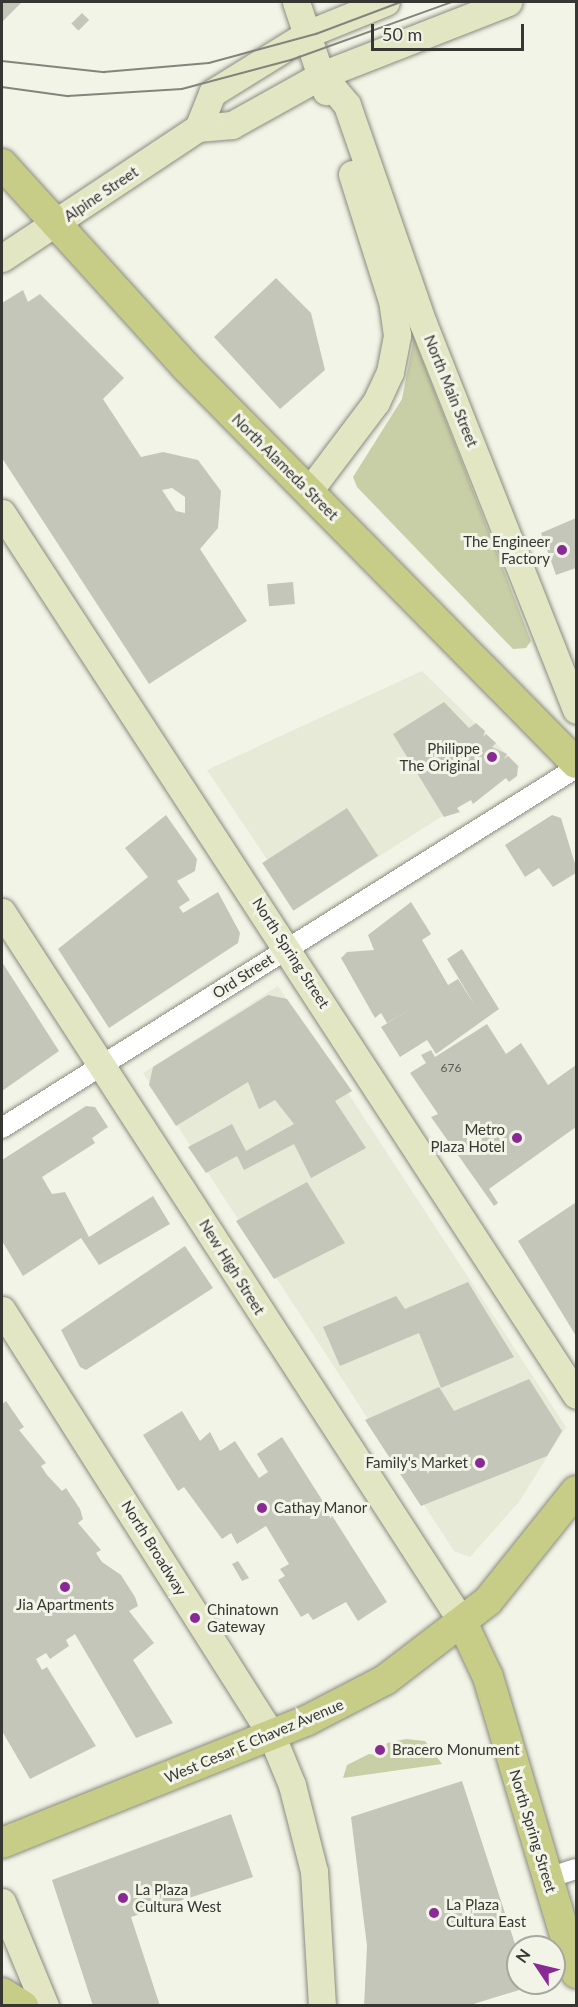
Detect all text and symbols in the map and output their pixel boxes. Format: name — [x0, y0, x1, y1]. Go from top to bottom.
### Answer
scale bar — [374, 12, 527, 50]
text: 50 m — [382, 23, 422, 45]
street label: Alpine Street — [61, 163, 141, 225]
street label: North Main Street — [420, 332, 482, 450]
street label: North Alameda Street — [228, 410, 342, 524]
place label: The Engineer Factory — [463, 532, 550, 567]
marker: The Engineer Factory — [555, 543, 569, 557]
place label: Philippe The Original — [399, 739, 480, 774]
marker: Philippe The Original — [485, 750, 499, 764]
street label: North Spring Street — [249, 895, 333, 1011]
street label: Ord Street — [209, 950, 277, 1002]
house number: 676 — [441, 1061, 461, 1075]
place label: Metro Plaza Hotel — [431, 1120, 505, 1155]
marker: Metro Plaza Hotel — [510, 1131, 524, 1145]
street label: New High Street — [195, 1216, 269, 1318]
place label: Family's Market — [366, 1454, 468, 1472]
marker: Family's Market — [473, 1456, 487, 1470]
street label: North Broadway — [118, 1497, 190, 1599]
place label: Cathay Manor — [274, 1499, 367, 1517]
marker: Cathay Manor — [255, 1501, 269, 1515]
marker: Jia Apartments — [58, 1580, 72, 1594]
place label: Jia Apartments — [16, 1596, 114, 1614]
place label: Chinatown Gateway — [207, 1600, 279, 1635]
marker: Chinatown Gateway — [188, 1611, 202, 1625]
street label: West Cesar E Chavez Avenue — [162, 1695, 346, 1787]
place label: Bracero Monument — [392, 1741, 520, 1759]
marker: Bracero Monument — [373, 1743, 387, 1757]
street label: North Spring Street — [506, 1767, 560, 1895]
place label: La Plaza Cultura West — [135, 1880, 222, 1915]
marker: La Plaza Cultura West — [116, 1891, 130, 1905]
place label: La Plaza Cultura East — [446, 1895, 526, 1930]
marker: La Plaza Cultura East — [427, 1906, 441, 1920]
north arrow — [506, 1935, 566, 1995]
text: N — [511, 1945, 534, 1966]

